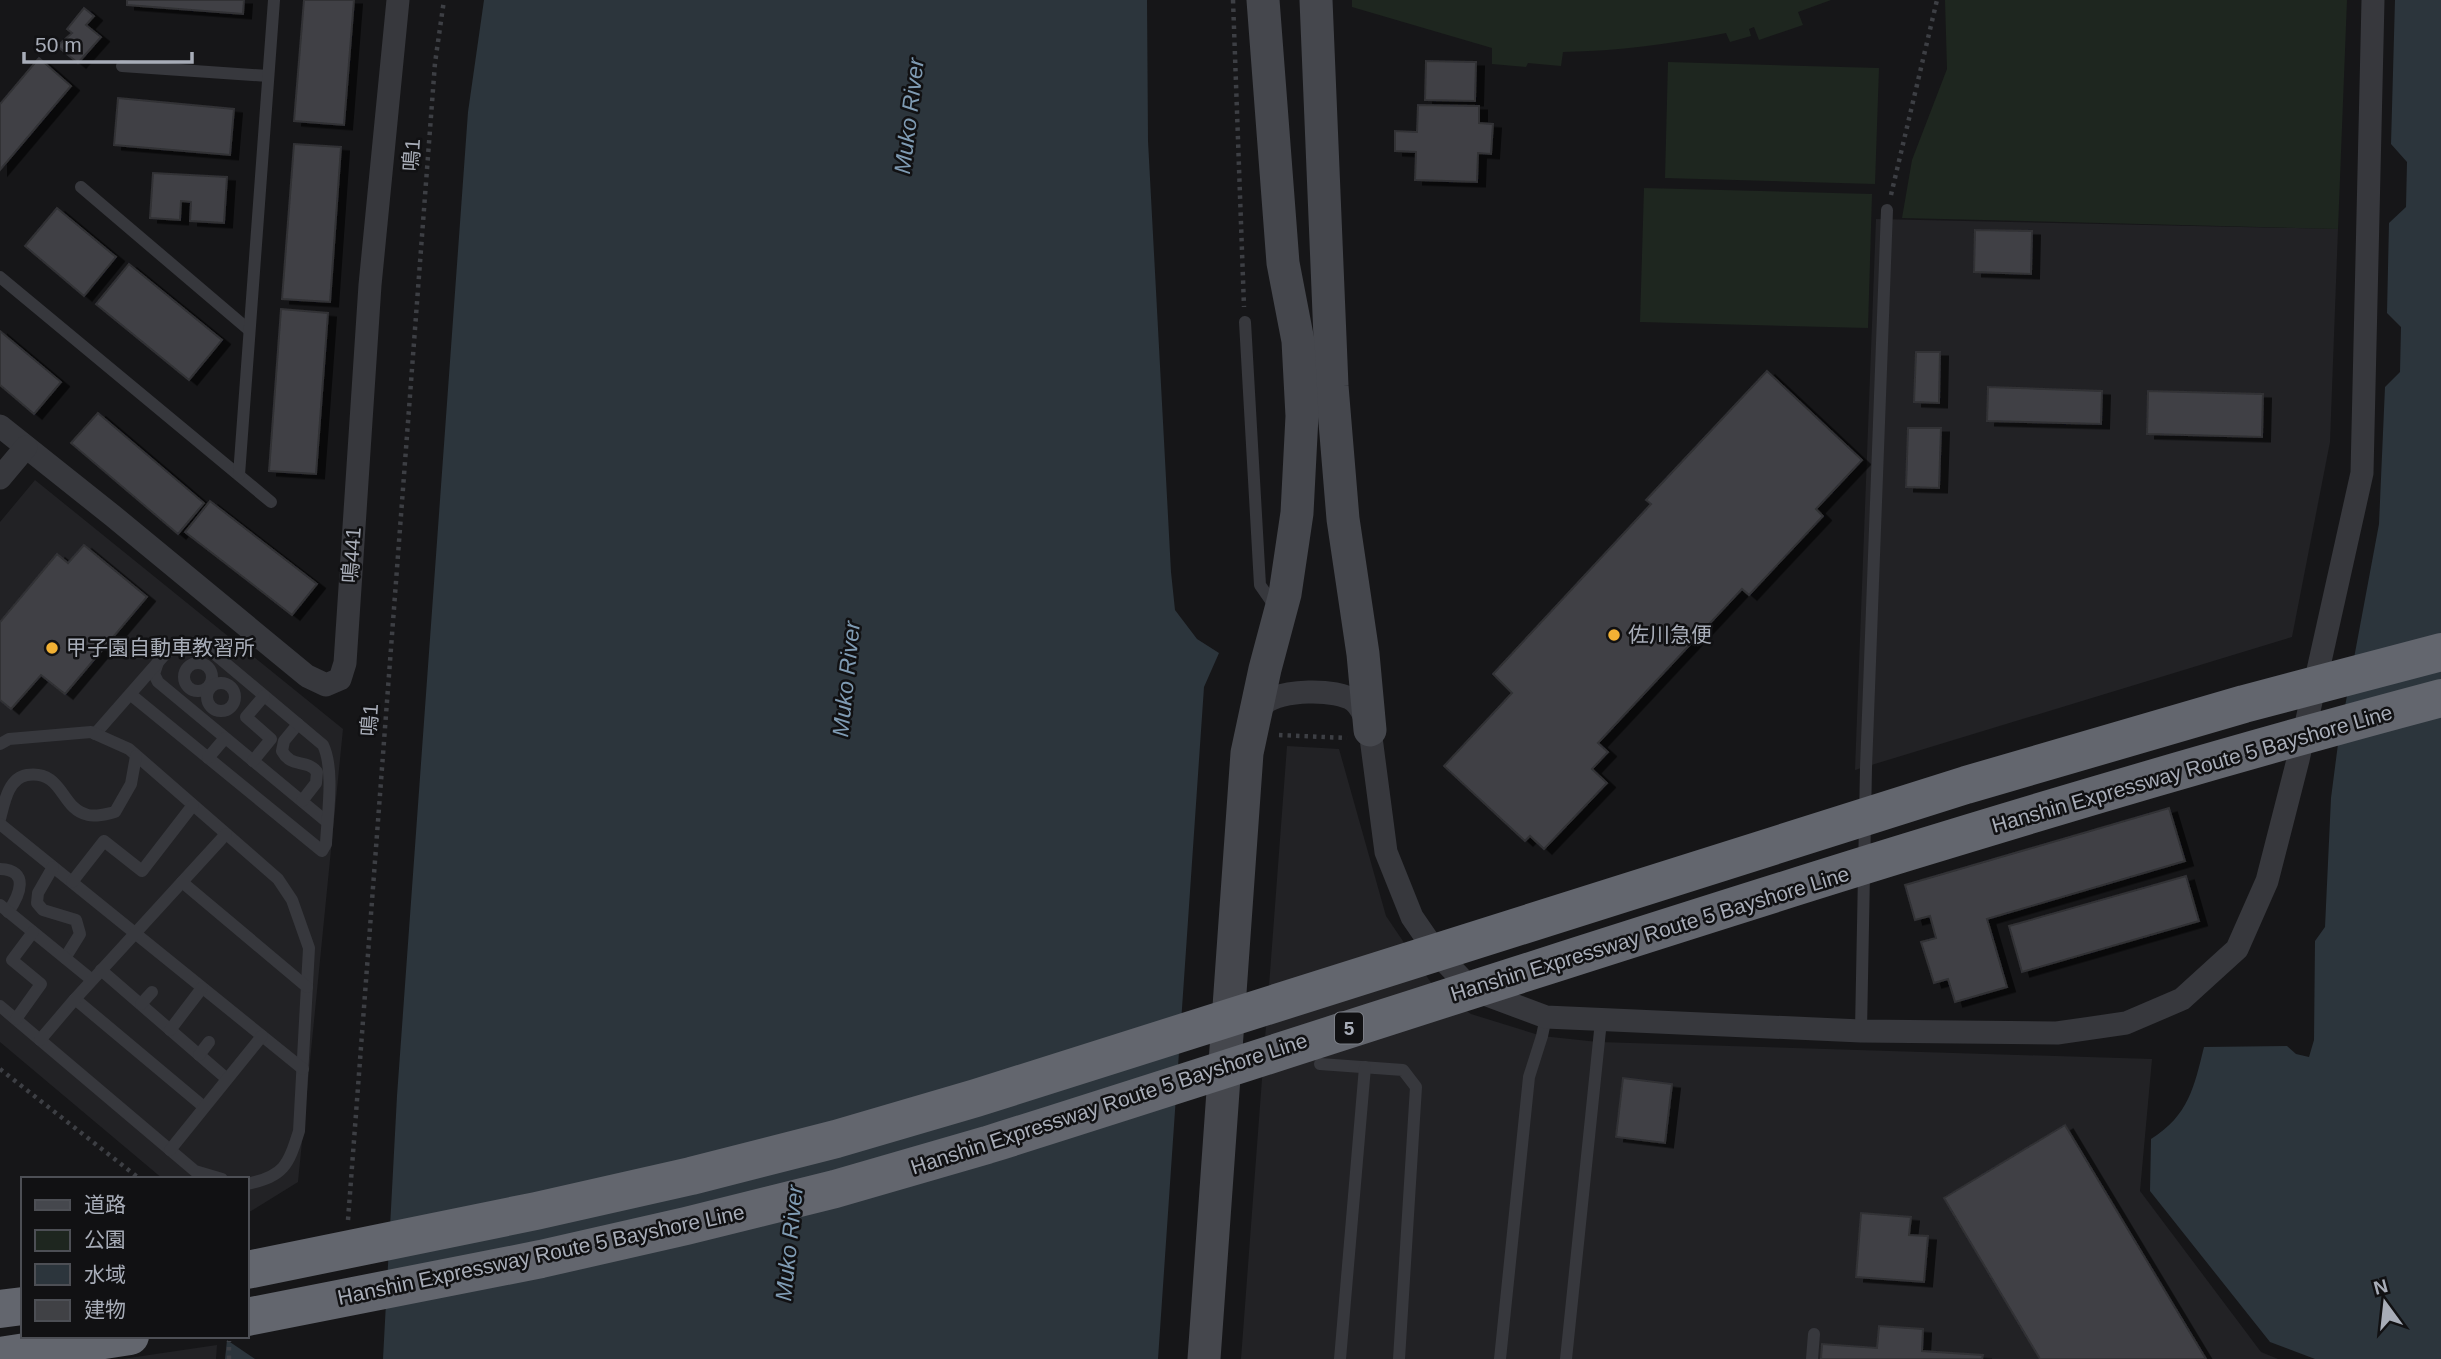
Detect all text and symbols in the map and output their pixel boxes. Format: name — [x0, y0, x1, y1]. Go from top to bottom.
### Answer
scale bar — [24, 21, 192, 65]
text: 50 m — [35, 33, 82, 56]
water label: Muko River — [889, 55, 929, 175]
street label: 鳴1 — [399, 138, 424, 172]
street label: 鳴441 — [338, 526, 365, 584]
water label: Muko River — [827, 618, 865, 738]
place label: 佐川急便 — [1628, 623, 1712, 646]
marker: 佐川急便 — [1606, 627, 1622, 643]
place label: 甲子園自動車教習所 — [66, 636, 255, 659]
marker: 甲子園自動車教習所 — [44, 640, 60, 656]
street label: Hanshin Expressway Route 5 Bayshore Line — [1989, 700, 2395, 837]
street label: 鳴1 — [357, 703, 382, 737]
street label: Hanshin Expressway Route 5 Bayshore Line — [1448, 862, 1852, 1005]
road number: 5 — [1335, 1012, 1363, 1044]
street label: Hanshin Expressway Route 5 Bayshore Line — [908, 1028, 1310, 1179]
legend — [21, 1177, 248, 1338]
water label: Muko River — [770, 1182, 808, 1302]
text: 道路 — [84, 1193, 126, 1216]
street label: Hanshin Expressway Route 5 Bayshore Line — [335, 1200, 747, 1309]
text: 公園 — [84, 1228, 126, 1251]
text: 水域 — [84, 1263, 126, 1286]
north arrow — [2350, 1268, 2420, 1338]
text: N — [2371, 1275, 2390, 1299]
text: 建物 — [84, 1298, 126, 1321]

